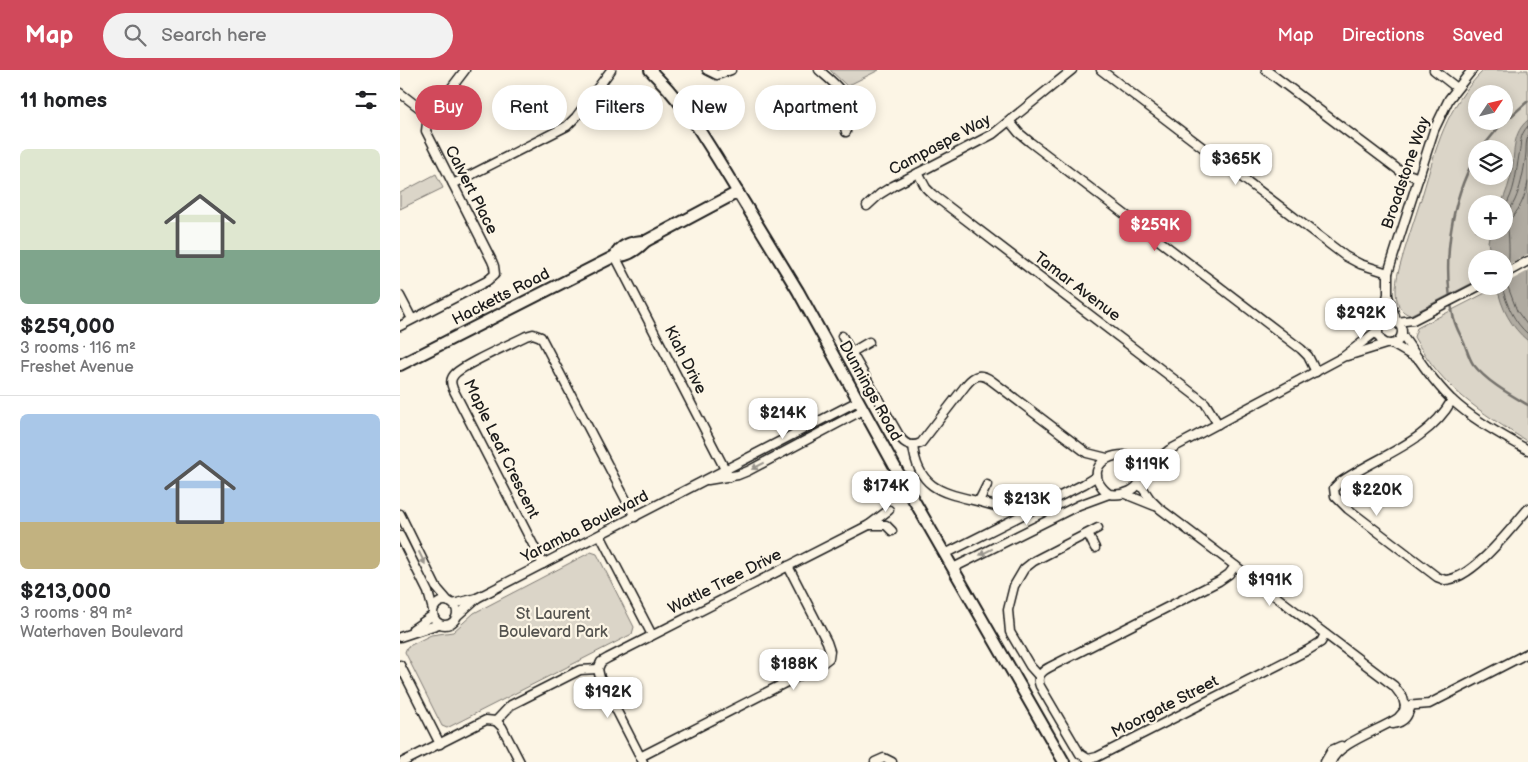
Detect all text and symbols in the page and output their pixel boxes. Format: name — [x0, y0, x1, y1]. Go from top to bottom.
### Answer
search box — [103, 13, 453, 58]
text: Map — [25, 21, 73, 50]
icon: search — [121, 21, 149, 49]
text: Search here — [161, 24, 267, 47]
text: Map — [1278, 25, 1314, 46]
text: Directions — [1342, 25, 1424, 46]
text: Saved — [1452, 25, 1503, 46]
chip: Buy — [415, 85, 482, 130]
chip: Rent — [492, 85, 567, 130]
chip: Filters — [577, 85, 663, 130]
chip: New — [673, 85, 745, 130]
chip: Apartment — [755, 85, 876, 130]
north arrow — [1468, 85, 1512, 130]
map controls — [1468, 85, 1513, 295]
icon: filters — [352, 86, 380, 114]
text: 11 homes — [20, 88, 107, 113]
street label: Campaspe Way — [886, 110, 995, 180]
street label: Broadstone Way — [1378, 114, 1434, 232]
button: layers — [1468, 140, 1513, 185]
street label: Calvert Place — [441, 143, 502, 238]
pin: $365K — [1201, 144, 1271, 186]
text: $365K — [1211, 150, 1261, 169]
icon: home — [155, 181, 245, 271]
button: + — [1468, 195, 1513, 240]
pin: $259K — [1120, 210, 1190, 252]
text: $259K — [1130, 216, 1180, 235]
street label: Tamar Avenue — [1030, 248, 1124, 326]
button: − — [1468, 250, 1513, 295]
street label: Hacketts Road — [449, 264, 553, 330]
pin: $292K — [1326, 298, 1396, 340]
text: $292K — [1336, 304, 1386, 323]
text: $259,000 — [20, 314, 115, 339]
street label: Kiah Drive — [660, 323, 710, 398]
street label: Dunnings Road — [835, 338, 905, 444]
text: 3 rooms · 116 m² — [20, 339, 136, 358]
text: Freshet Avenue — [20, 358, 134, 377]
street label: Maple Leaf Crescent — [459, 376, 543, 522]
pin: $214K — [748, 398, 818, 440]
text: $214K — [760, 404, 806, 423]
icon: home — [155, 447, 245, 537]
pin: $119K — [1112, 448, 1182, 491]
text: $119K — [1125, 455, 1169, 474]
one-way arrow — [751, 462, 765, 470]
pin: $174K — [851, 470, 921, 513]
pin: $220K — [1342, 474, 1412, 517]
text: $174K — [863, 477, 909, 496]
text: $220K — [1352, 481, 1402, 500]
pin: $213K — [992, 484, 1062, 526]
street label: Yaramba Boulevard — [517, 487, 652, 568]
text: $213K — [1004, 490, 1050, 509]
street label: Wattle Tree Drive — [665, 545, 785, 619]
one-way arrow — [979, 548, 993, 556]
one-way arrow — [418, 551, 426, 565]
pin: $191K — [1235, 564, 1305, 607]
text: $191K — [1248, 571, 1292, 590]
text: $213,000 — [20, 579, 111, 604]
text: 3 rooms · 89 m² — [20, 604, 132, 623]
park label: St Laurent Boulevard Park — [498, 605, 608, 642]
text: Waterhaven Boulevard — [20, 623, 184, 642]
pin: $188K — [759, 648, 829, 691]
text: $188K — [770, 655, 818, 674]
street label: Moorgate Street — [1108, 672, 1222, 742]
pin: $192K — [573, 676, 643, 719]
text: $192K — [584, 683, 632, 702]

